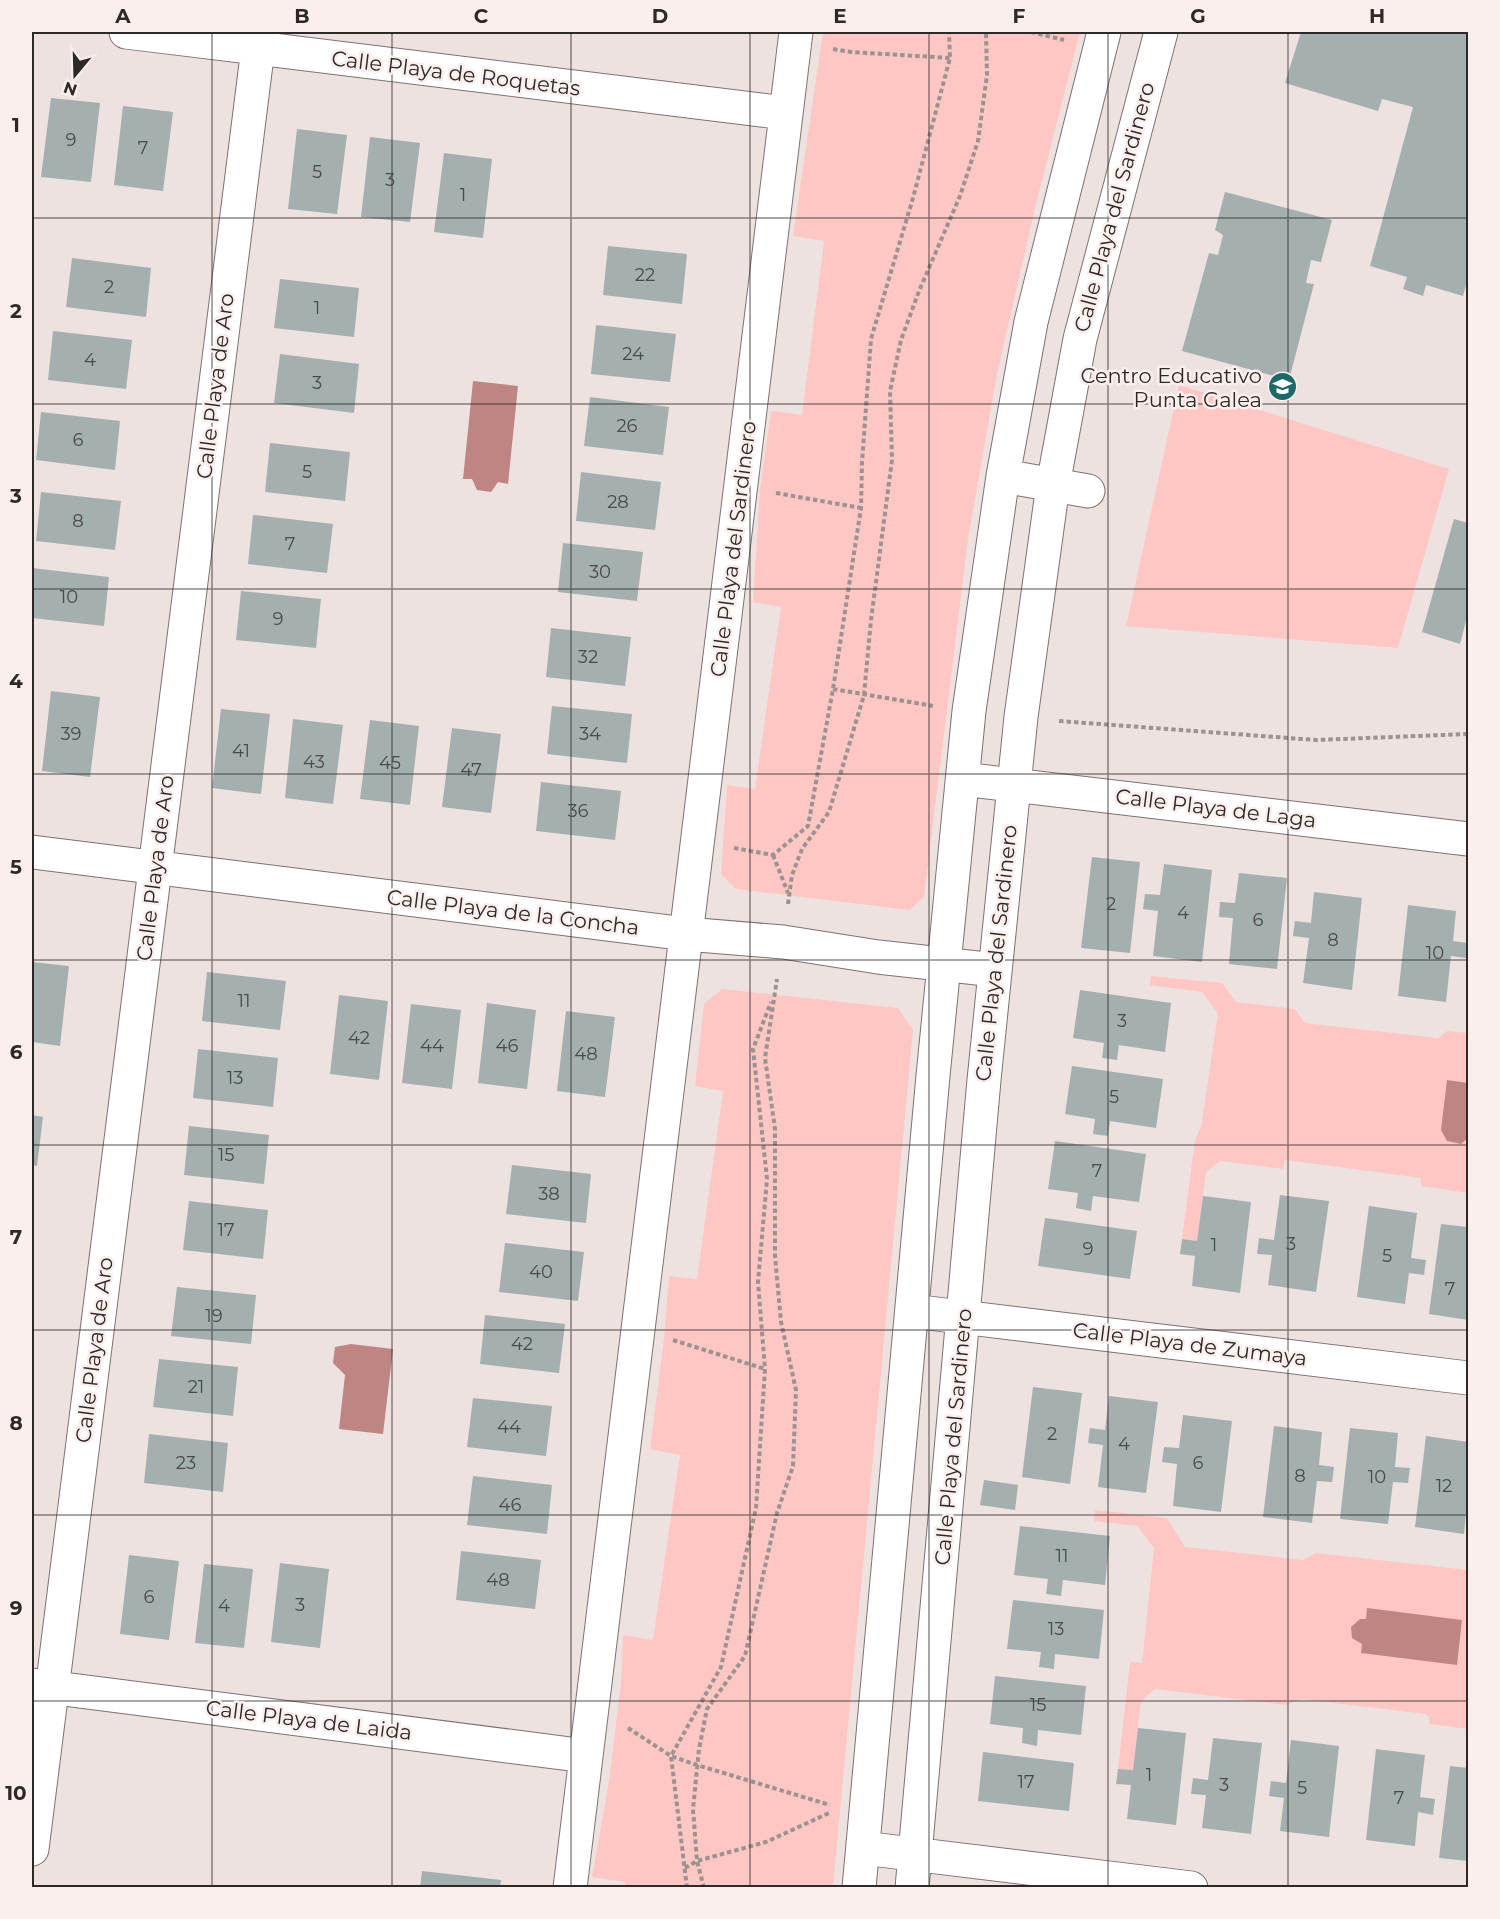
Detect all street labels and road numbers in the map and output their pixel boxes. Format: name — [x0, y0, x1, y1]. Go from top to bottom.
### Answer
street label: Calle Playa de Roquetas — [330, 45, 582, 101]
street label: Calle Playa del Sardinero — [1069, 79, 1159, 335]
street label: Calle Playa de Aro — [191, 292, 239, 480]
street label: Calle Playa del Sardinero — [705, 420, 761, 678]
street label: Calle Playa de Aro — [131, 774, 179, 962]
street label: Calle Playa de Laga — [1114, 783, 1318, 833]
street label: Calle Playa del Sardinero — [970, 824, 1022, 1082]
street label: Calle Playa de la Concha — [385, 884, 641, 940]
street label: Calle Playa de Aro — [70, 1256, 118, 1444]
street label: Calle Playa del Sardinero — [929, 1308, 977, 1566]
street label: Calle Playa de Zumaya — [1071, 1317, 1309, 1371]
street label: Calle Playa de Laida — [204, 1695, 414, 1745]

